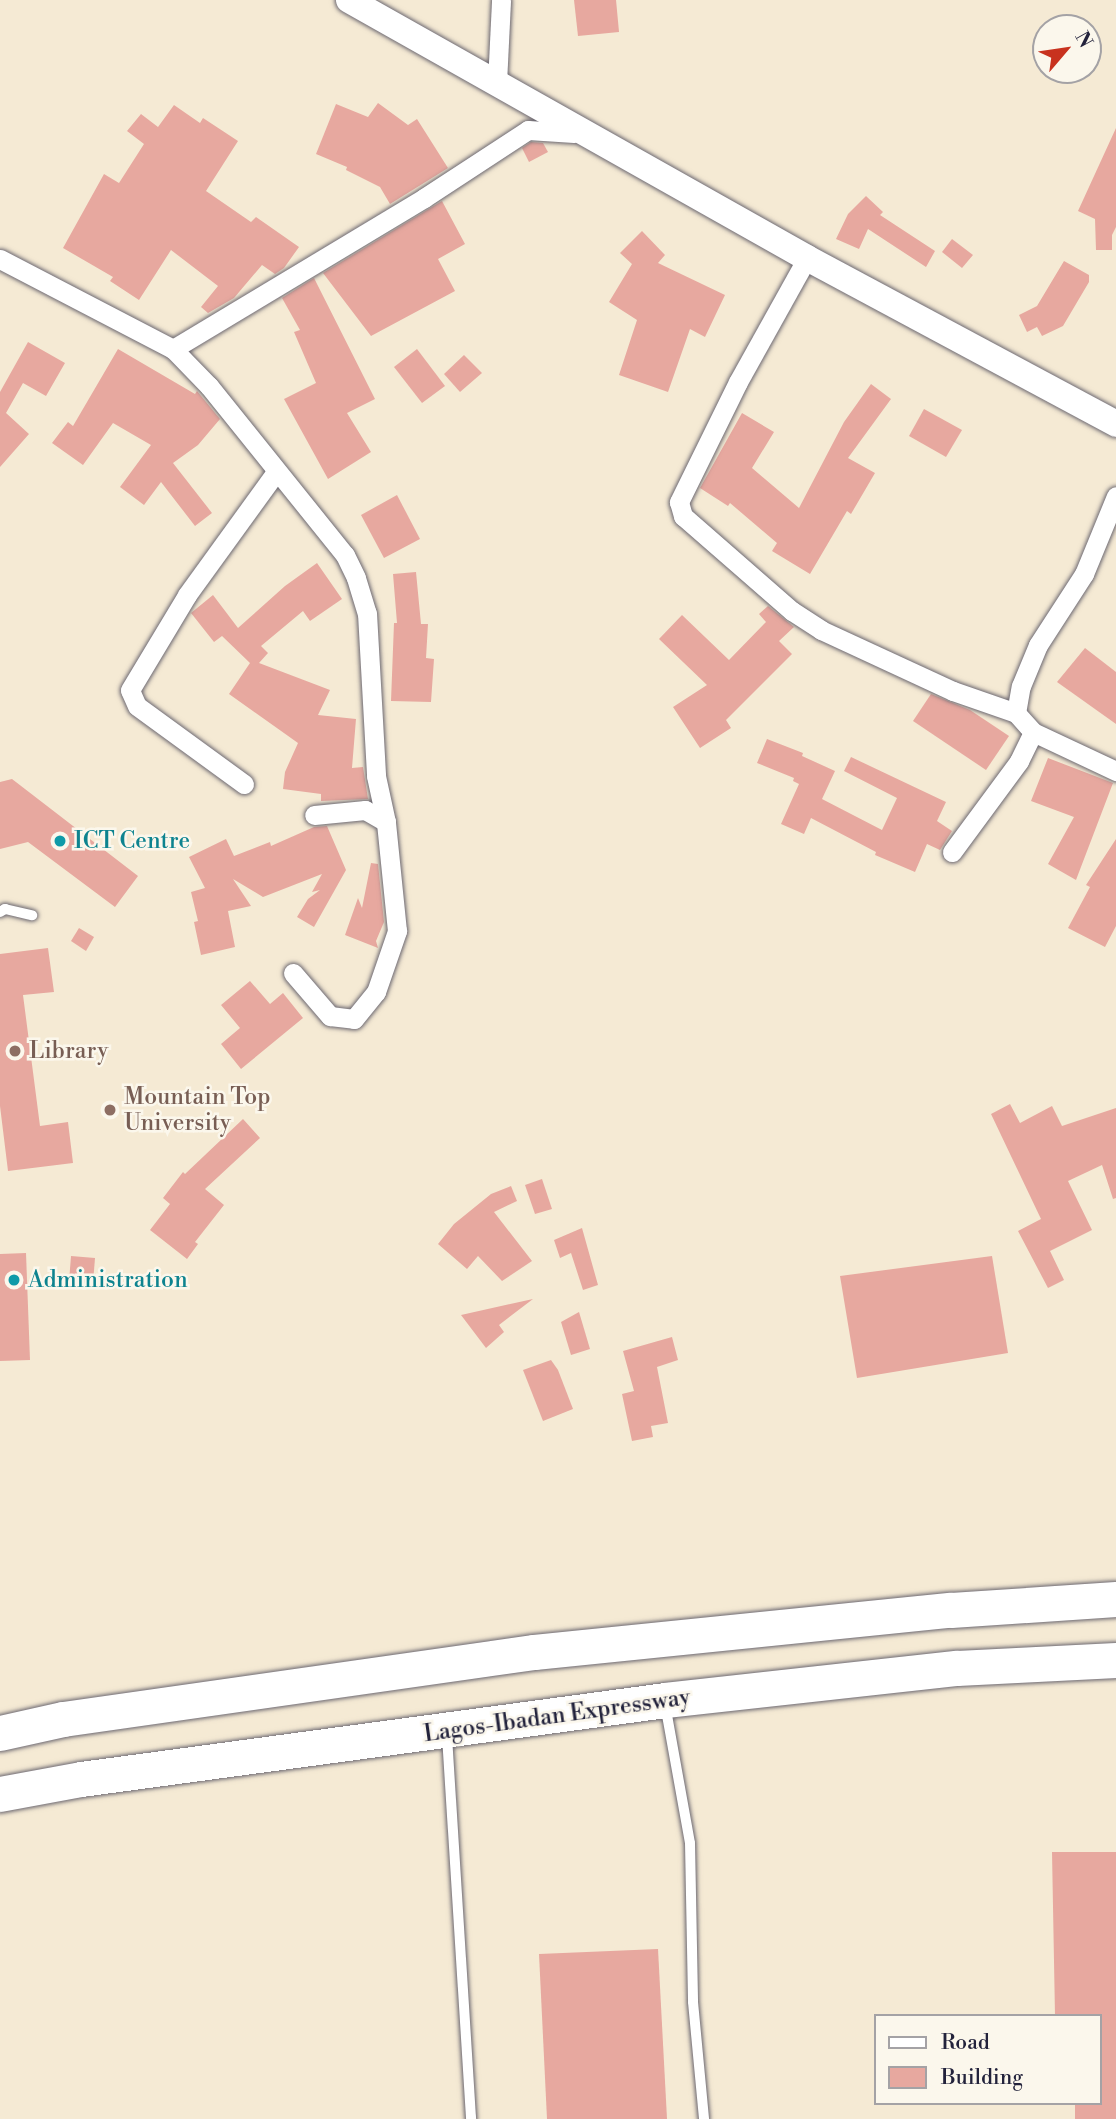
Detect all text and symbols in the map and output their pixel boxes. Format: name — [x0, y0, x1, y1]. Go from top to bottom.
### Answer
north arrow — [1032, 14, 1102, 84]
text: N — [1069, 27, 1098, 52]
place label: ICT Centre — [74, 827, 190, 855]
marker: ICT Centre — [52, 833, 68, 849]
place label: Library — [29, 1037, 108, 1065]
marker: Library — [7, 1043, 23, 1059]
place label: Mountain Top University — [124, 1083, 271, 1137]
marker: Mountain Top University — [102, 1102, 118, 1118]
place label: Administration — [28, 1266, 188, 1294]
marker: Administration — [6, 1272, 22, 1288]
street label: Lagos-Ibadan Expressway — [422, 1684, 692, 1748]
legend — [874, 2014, 1102, 2105]
text: Road — [941, 2030, 990, 2056]
text: Building — [941, 2065, 1023, 2091]

